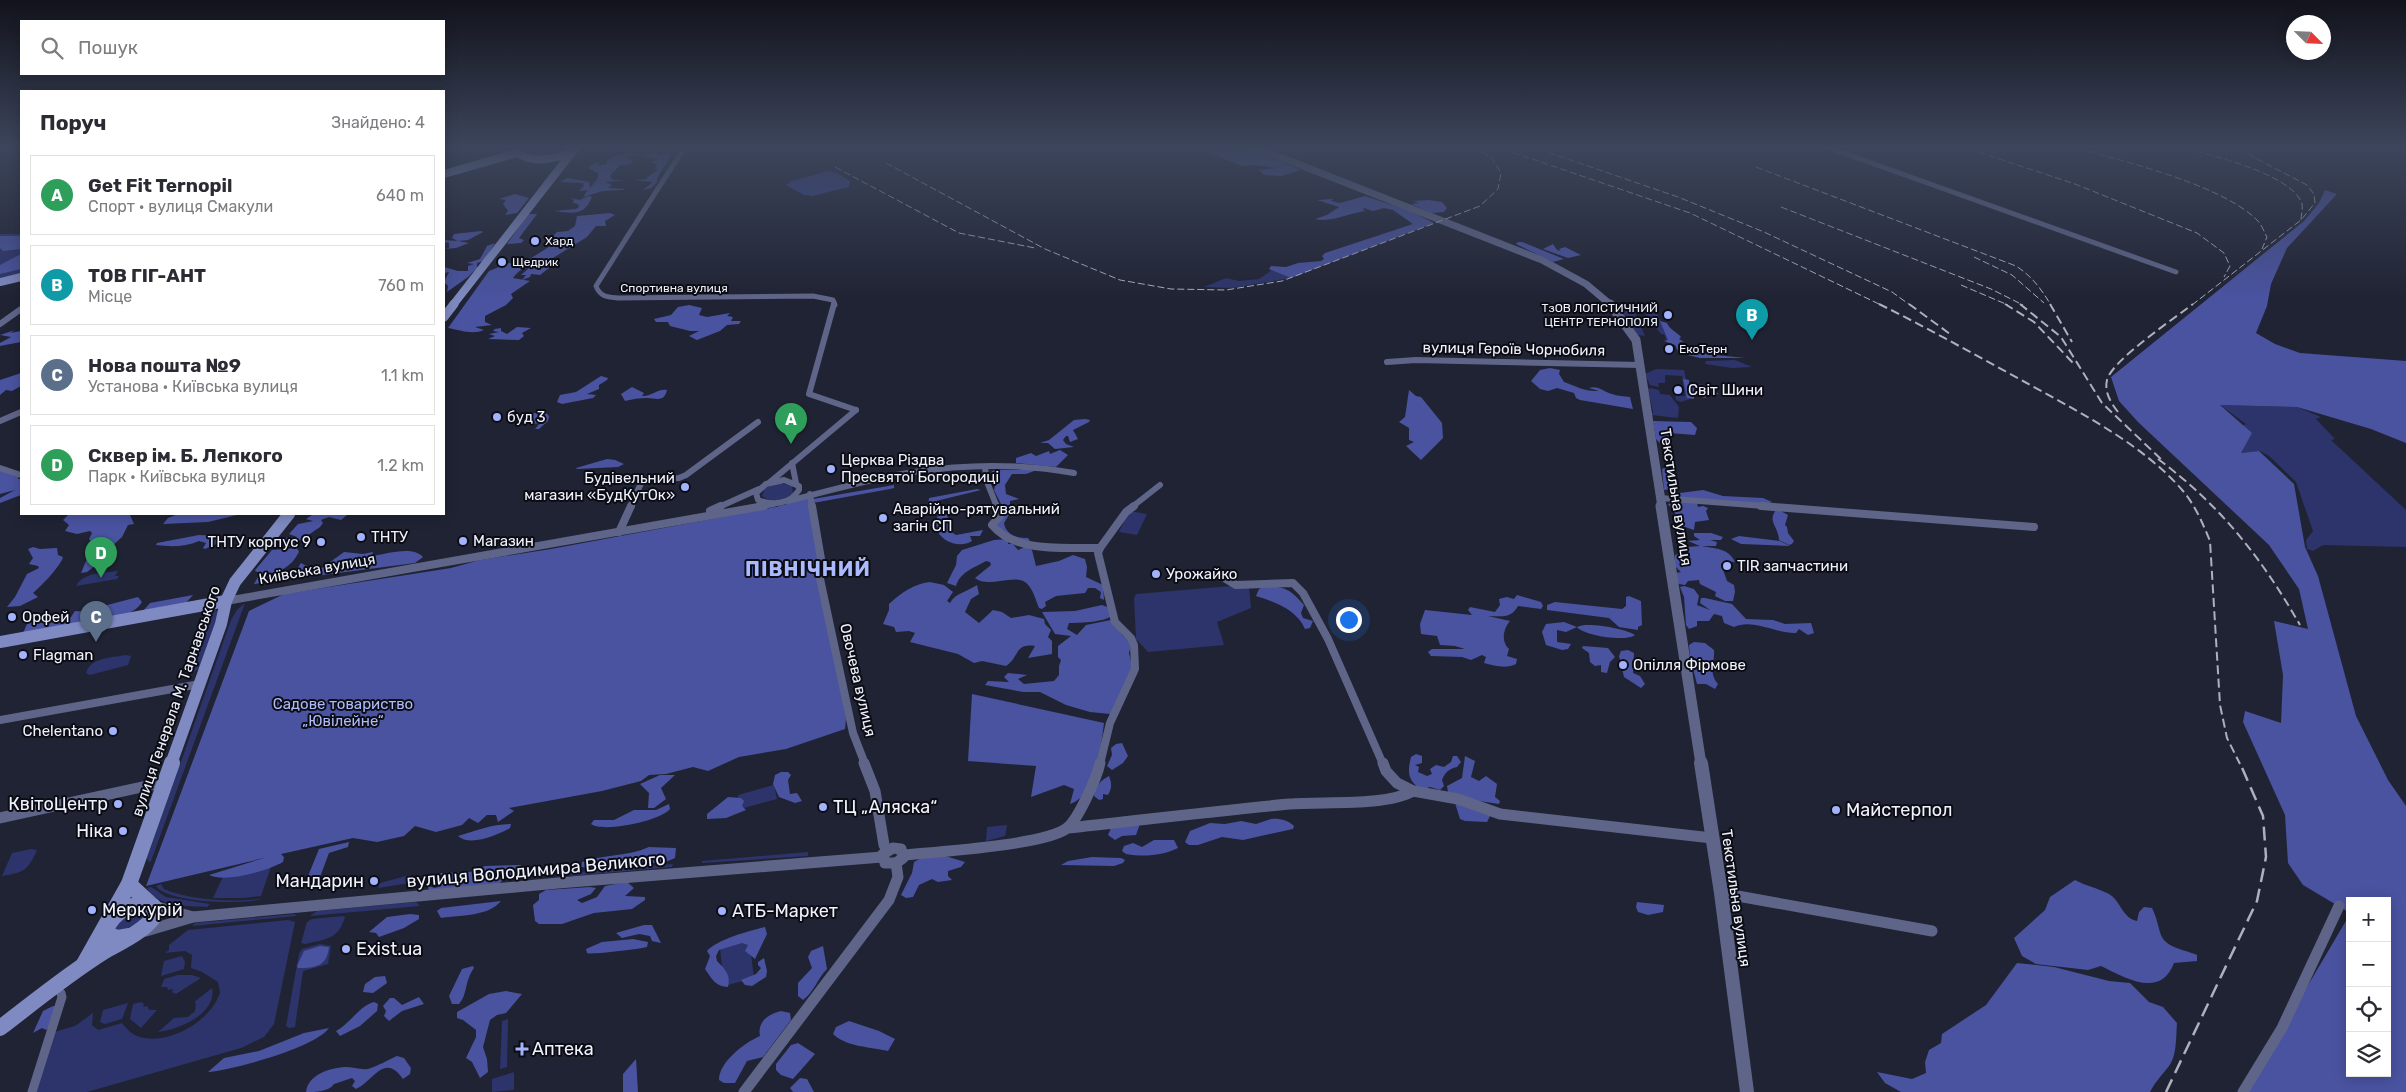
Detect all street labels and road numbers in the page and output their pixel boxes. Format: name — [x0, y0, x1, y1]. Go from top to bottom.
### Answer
street label: Спортивна вулиця — [620, 281, 728, 295]
street label: вулиця Героїв Чорнобиля — [1423, 338, 1605, 360]
street label: Текстильна вулиця — [1656, 427, 1696, 567]
street label: Київська вулиця — [257, 550, 377, 588]
street label: вулиця Генерала М. Тарнавського — [128, 583, 224, 819]
street label: Овочева вулиця — [836, 622, 880, 738]
street label: Текстильна вулиця — [1717, 828, 1755, 968]
street label: вулиця Володимира Великого — [406, 848, 666, 892]

